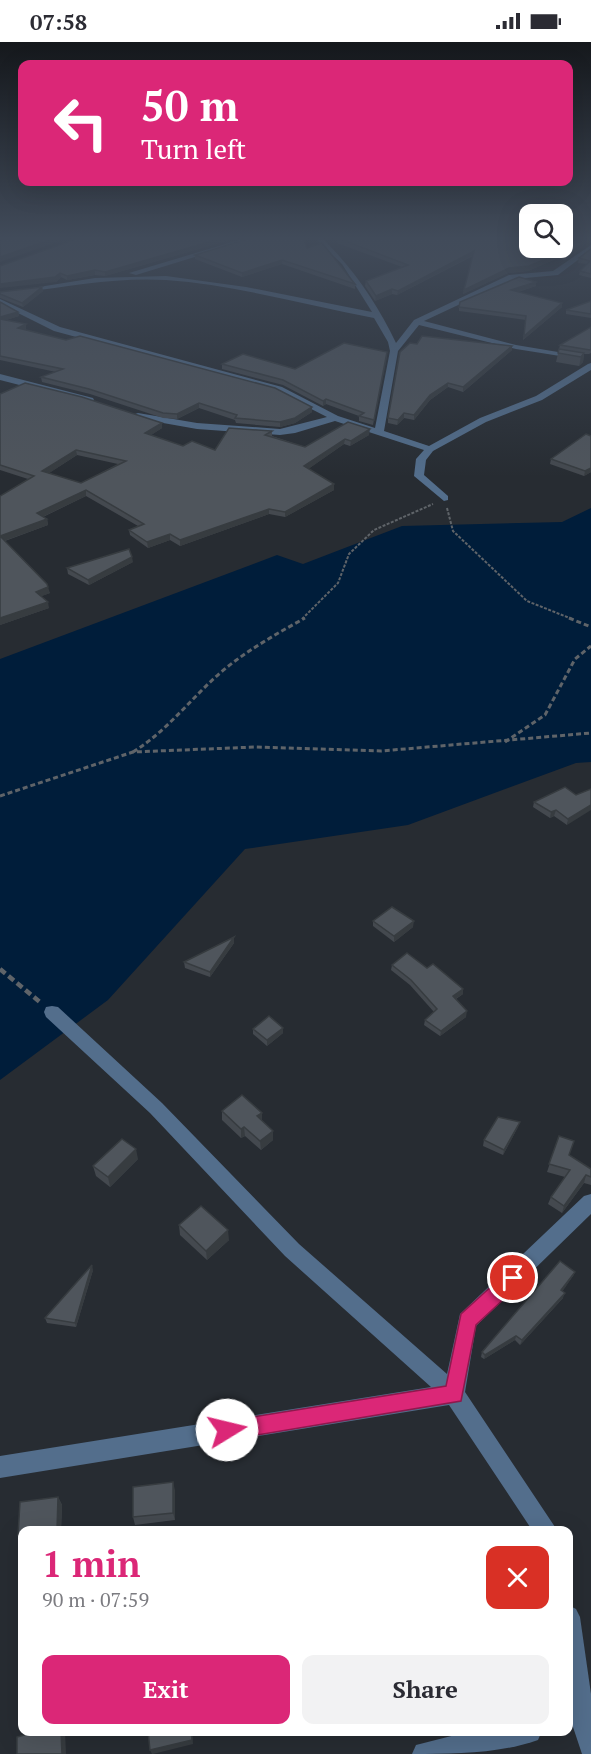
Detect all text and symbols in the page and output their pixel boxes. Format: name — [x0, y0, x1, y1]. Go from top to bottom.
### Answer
text: 07:58 — [30, 7, 87, 36]
text: 50 m — [141, 77, 239, 133]
icon: left — [42, 84, 120, 162]
text: Turn left — [141, 131, 246, 167]
map controls — [519, 204, 573, 258]
button: search — [519, 204, 573, 258]
pin — [487, 1252, 538, 1303]
icon: arrive — [496, 1261, 529, 1294]
position arrow — [195, 1398, 259, 1462]
text: 1 min — [42, 1540, 140, 1587]
button: close — [486, 1546, 549, 1609]
text: 90 m · 07:59 — [42, 1586, 149, 1613]
button: Exit — [42, 1655, 290, 1724]
button: Share — [302, 1655, 549, 1724]

